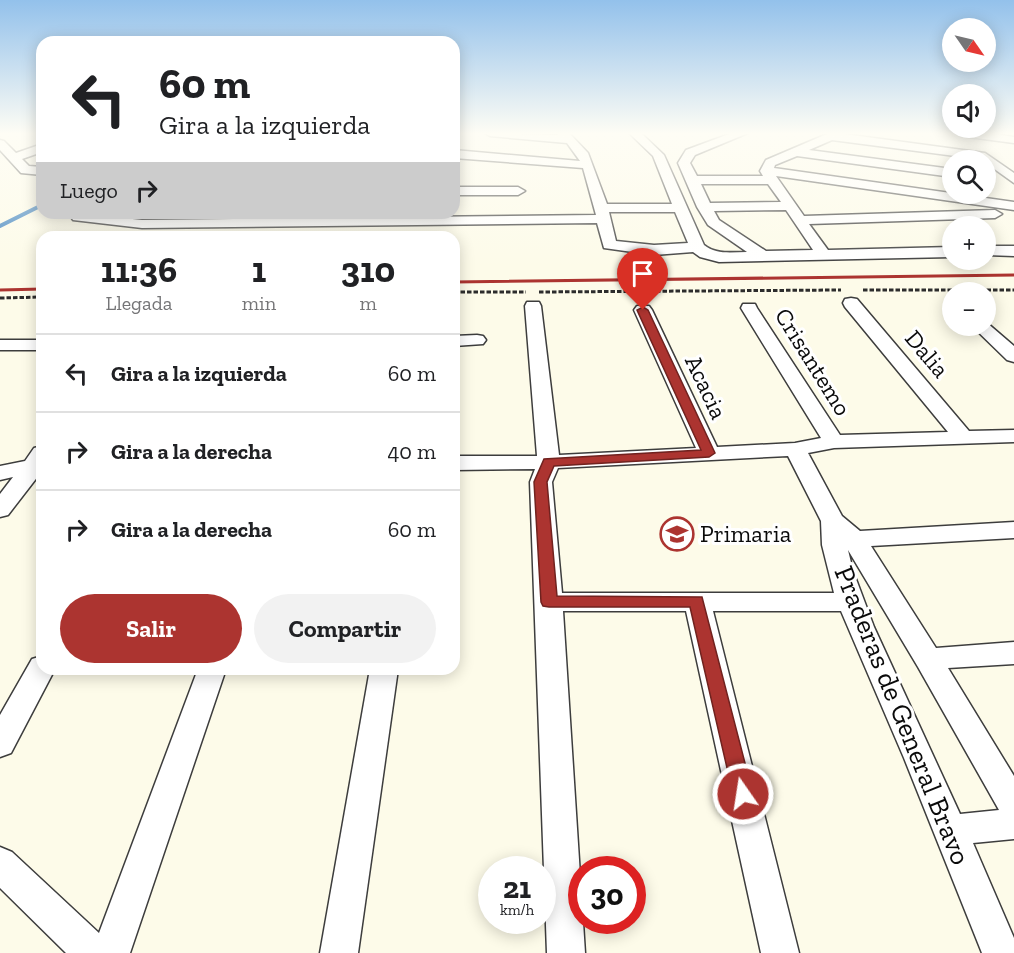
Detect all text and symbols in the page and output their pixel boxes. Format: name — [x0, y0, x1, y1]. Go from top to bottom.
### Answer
north arrow — [942, 18, 996, 72]
map controls — [942, 18, 996, 336]
text: 60 m — [159, 58, 250, 109]
icon: left — [60, 60, 138, 138]
button: sound — [942, 84, 996, 138]
text: Gira a la izquierda — [159, 109, 370, 141]
button: search — [942, 150, 996, 204]
icon: right — [130, 174, 163, 207]
text: Luego — [60, 177, 118, 204]
button: + — [942, 216, 996, 270]
text: 11:36 — [101, 248, 177, 291]
text: 1 — [252, 248, 266, 291]
text: 310 — [341, 248, 395, 291]
pin — [617, 248, 668, 310]
icon: arrive — [626, 257, 659, 290]
button: − — [942, 282, 996, 336]
text: Llegada — [105, 291, 172, 315]
text: min — [242, 291, 276, 315]
text: m — [359, 291, 377, 315]
street label: Crisantemo — [769, 303, 858, 421]
street label: Dalia — [899, 324, 956, 384]
street label: Acacia — [679, 350, 734, 424]
icon: left — [60, 357, 93, 390]
text: Gira a la izquierda — [111, 360, 287, 387]
text: 60 m — [388, 360, 436, 387]
icon: right — [60, 435, 93, 468]
text: Gira a la derecha — [111, 438, 272, 465]
text: 40 m — [387, 438, 436, 465]
icon: right — [60, 513, 93, 546]
text: Gira a la derecha — [111, 516, 272, 543]
text: 60 m — [388, 516, 436, 543]
school or university icon: Primaria — [659, 516, 695, 552]
place label: Primaria — [700, 519, 792, 548]
street label: Praderas de General Bravo — [827, 561, 978, 869]
button: Salir — [60, 594, 242, 663]
button: Compartir — [254, 594, 436, 663]
position arrow — [711, 762, 775, 826]
speed limit sign: 30 — [568, 856, 646, 934]
text: 21 — [503, 870, 531, 906]
text: km/h — [500, 901, 534, 919]

